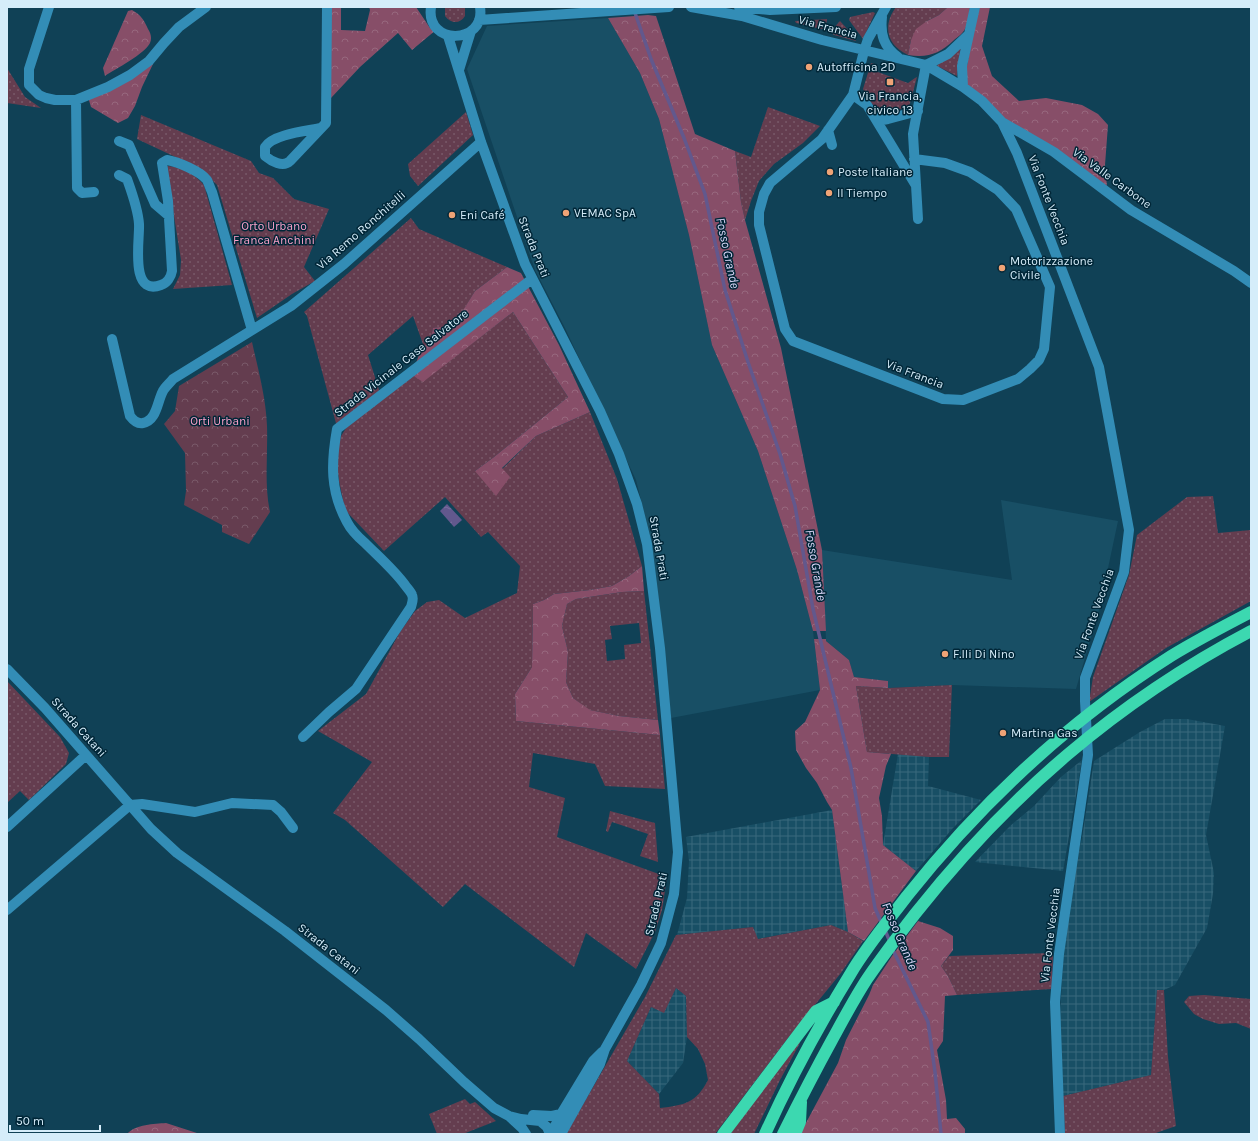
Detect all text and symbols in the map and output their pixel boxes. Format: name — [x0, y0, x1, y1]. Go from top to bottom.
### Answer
street label: Via Francia — [797, 12, 859, 42]
place label: Autofficina 2D — [817, 60, 895, 74]
marker: Autofficina 2D — [804, 62, 814, 72]
marker: Via Francia, civico 13 — [885, 77, 895, 87]
place label: Via Francia, civico 13 — [858, 89, 922, 117]
street label: Via Valle Carbone — [1070, 145, 1154, 211]
street label: Via Fonte Vecchia — [1025, 153, 1073, 247]
place label: Poste Italiane — [838, 165, 912, 179]
marker: Poste Italiane — [825, 167, 835, 177]
place label: Il Tiempo — [837, 186, 887, 200]
street label: Via Remo Ronchitelli — [314, 188, 408, 272]
marker: Il Tiempo — [824, 188, 834, 198]
place label: VEMAC SpA — [574, 206, 636, 220]
place label: Eni Café — [460, 208, 505, 222]
marker: VEMAC SpA — [561, 208, 571, 218]
marker: Eni Café — [447, 210, 457, 220]
street label: Strada Prati — [515, 214, 553, 280]
water label: Fosso Grande — [713, 216, 743, 290]
park label: Orto Urbano Franca Anchini — [233, 219, 315, 247]
place label: Motorizzazione Civile — [1010, 254, 1093, 282]
marker: Motorizzazione Civile — [997, 263, 1007, 273]
street label: Strada Vicinale Case Salvatore — [331, 306, 471, 420]
street label: Via Francia — [884, 357, 946, 391]
park label: Orti Urbani — [190, 414, 250, 428]
street label: Strada Prati — [646, 515, 672, 581]
water label: Fosso Grande — [802, 528, 830, 602]
street label: Via Fonte Vecchia — [1071, 567, 1117, 661]
place label: F.lli Di Nino — [953, 647, 1015, 661]
marker: F.lli Di Nino — [940, 649, 950, 659]
street label: Strada Catani — [49, 694, 109, 760]
place label: Martina Gas — [1011, 726, 1078, 740]
marker: Martina Gas — [998, 728, 1008, 738]
street label: Strada Prati — [642, 871, 670, 937]
street label: Via Fonte Vecchia — [1037, 887, 1063, 983]
water label: Fosso Grande — [879, 900, 921, 972]
street label: Strada Catani — [295, 920, 363, 978]
scale bar — [10, 1107, 100, 1133]
text: 50 m — [16, 1114, 44, 1128]

